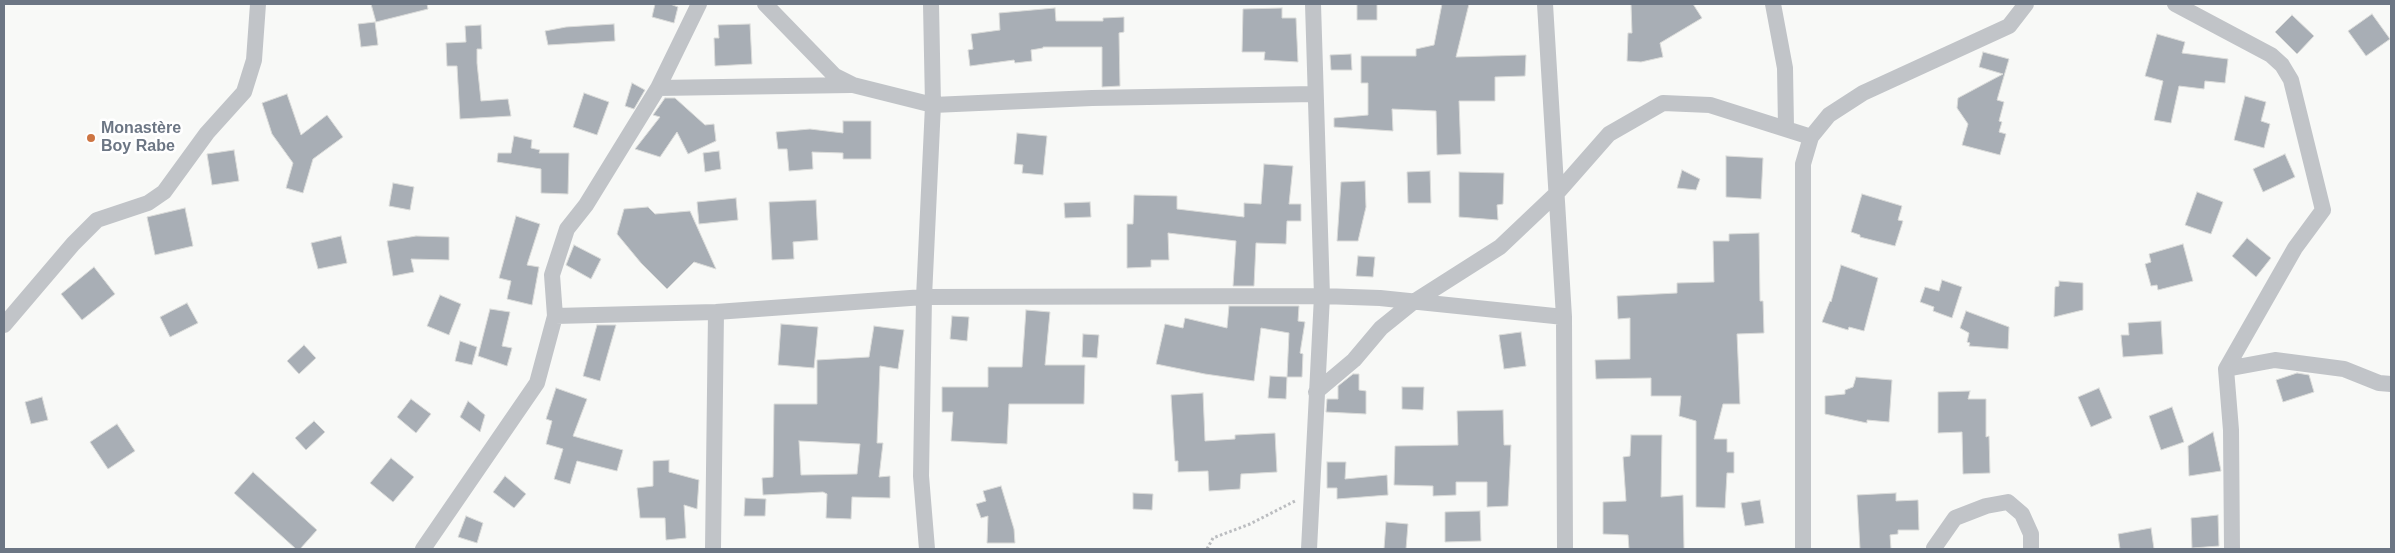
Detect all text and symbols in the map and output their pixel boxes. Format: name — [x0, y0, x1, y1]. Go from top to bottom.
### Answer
place label: Monastère Boy Rabe — [101, 119, 181, 157]
marker: Monastère Boy Rabe — [85, 132, 97, 144]

